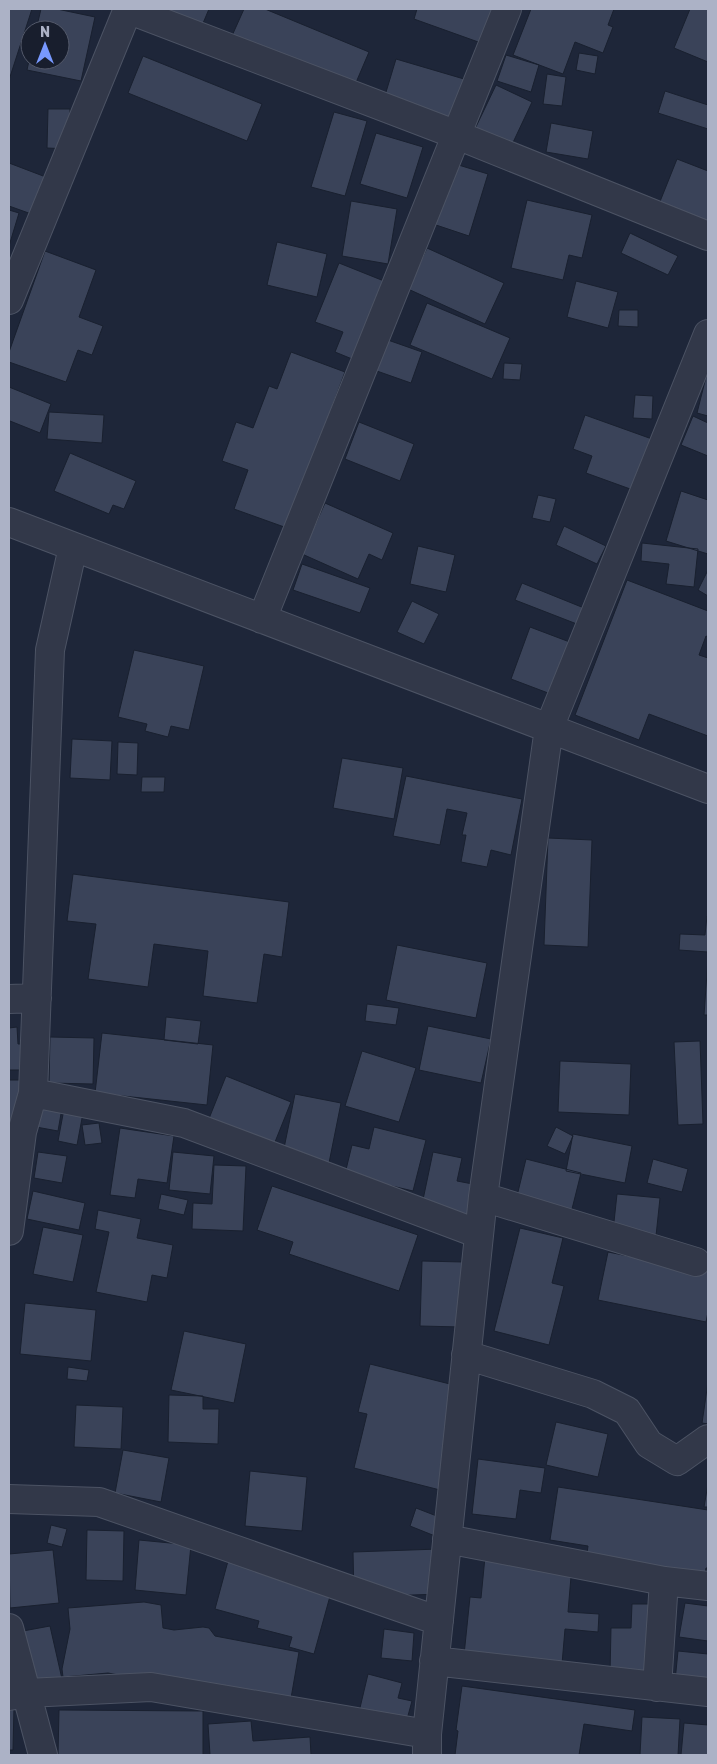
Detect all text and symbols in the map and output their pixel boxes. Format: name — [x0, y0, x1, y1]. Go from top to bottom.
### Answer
north arrow — [20, 20, 70, 70]
text: N — [40, 24, 50, 41]

